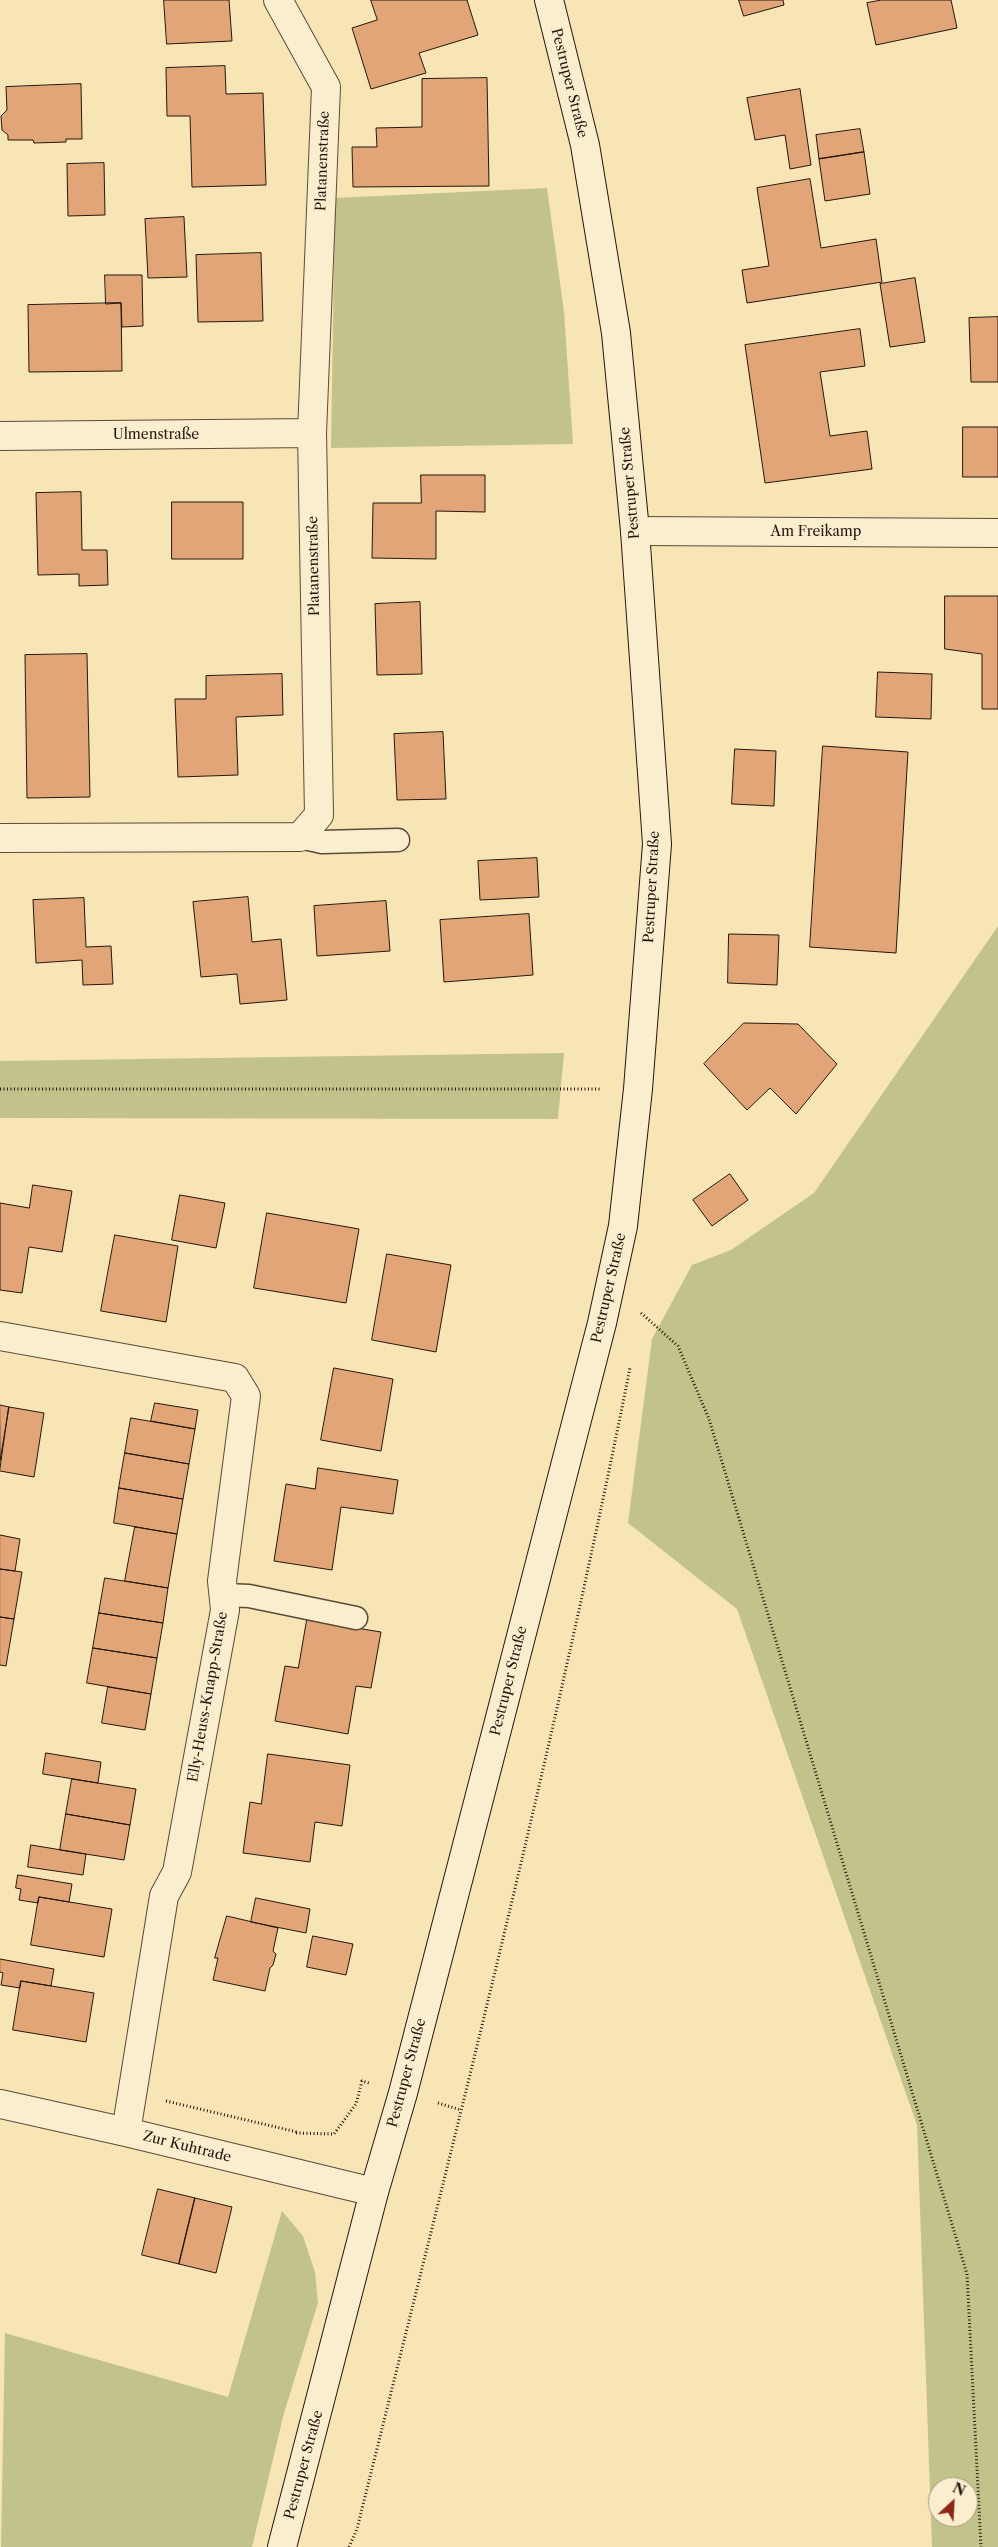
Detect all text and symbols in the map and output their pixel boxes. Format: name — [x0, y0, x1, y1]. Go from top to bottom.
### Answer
street label: Pestruper Straße — [547, 26, 591, 140]
street label: Platanenstraße — [313, 111, 333, 211]
street label: Pestruper Straße — [617, 426, 643, 540]
street label: Ulmenstraße — [113, 427, 199, 443]
street label: Platanenstraße — [305, 516, 323, 616]
street label: Am Freikamp — [771, 524, 861, 540]
street label: Pestruper Straße — [641, 830, 663, 944]
street label: Pestruper Straße — [588, 1231, 630, 1345]
street label: Elly-Heuss-Knapp-Straße — [185, 1610, 231, 1784]
street label: Pestruper Straße — [487, 1624, 531, 1738]
street label: Pestruper Straße — [384, 2017, 430, 2129]
street label: Zur Kuhtrade — [141, 2128, 233, 2166]
street label: Pestruper Straße — [281, 2409, 327, 2521]
north arrow — [928, 2477, 978, 2527]
text: N — [950, 2479, 968, 2500]

